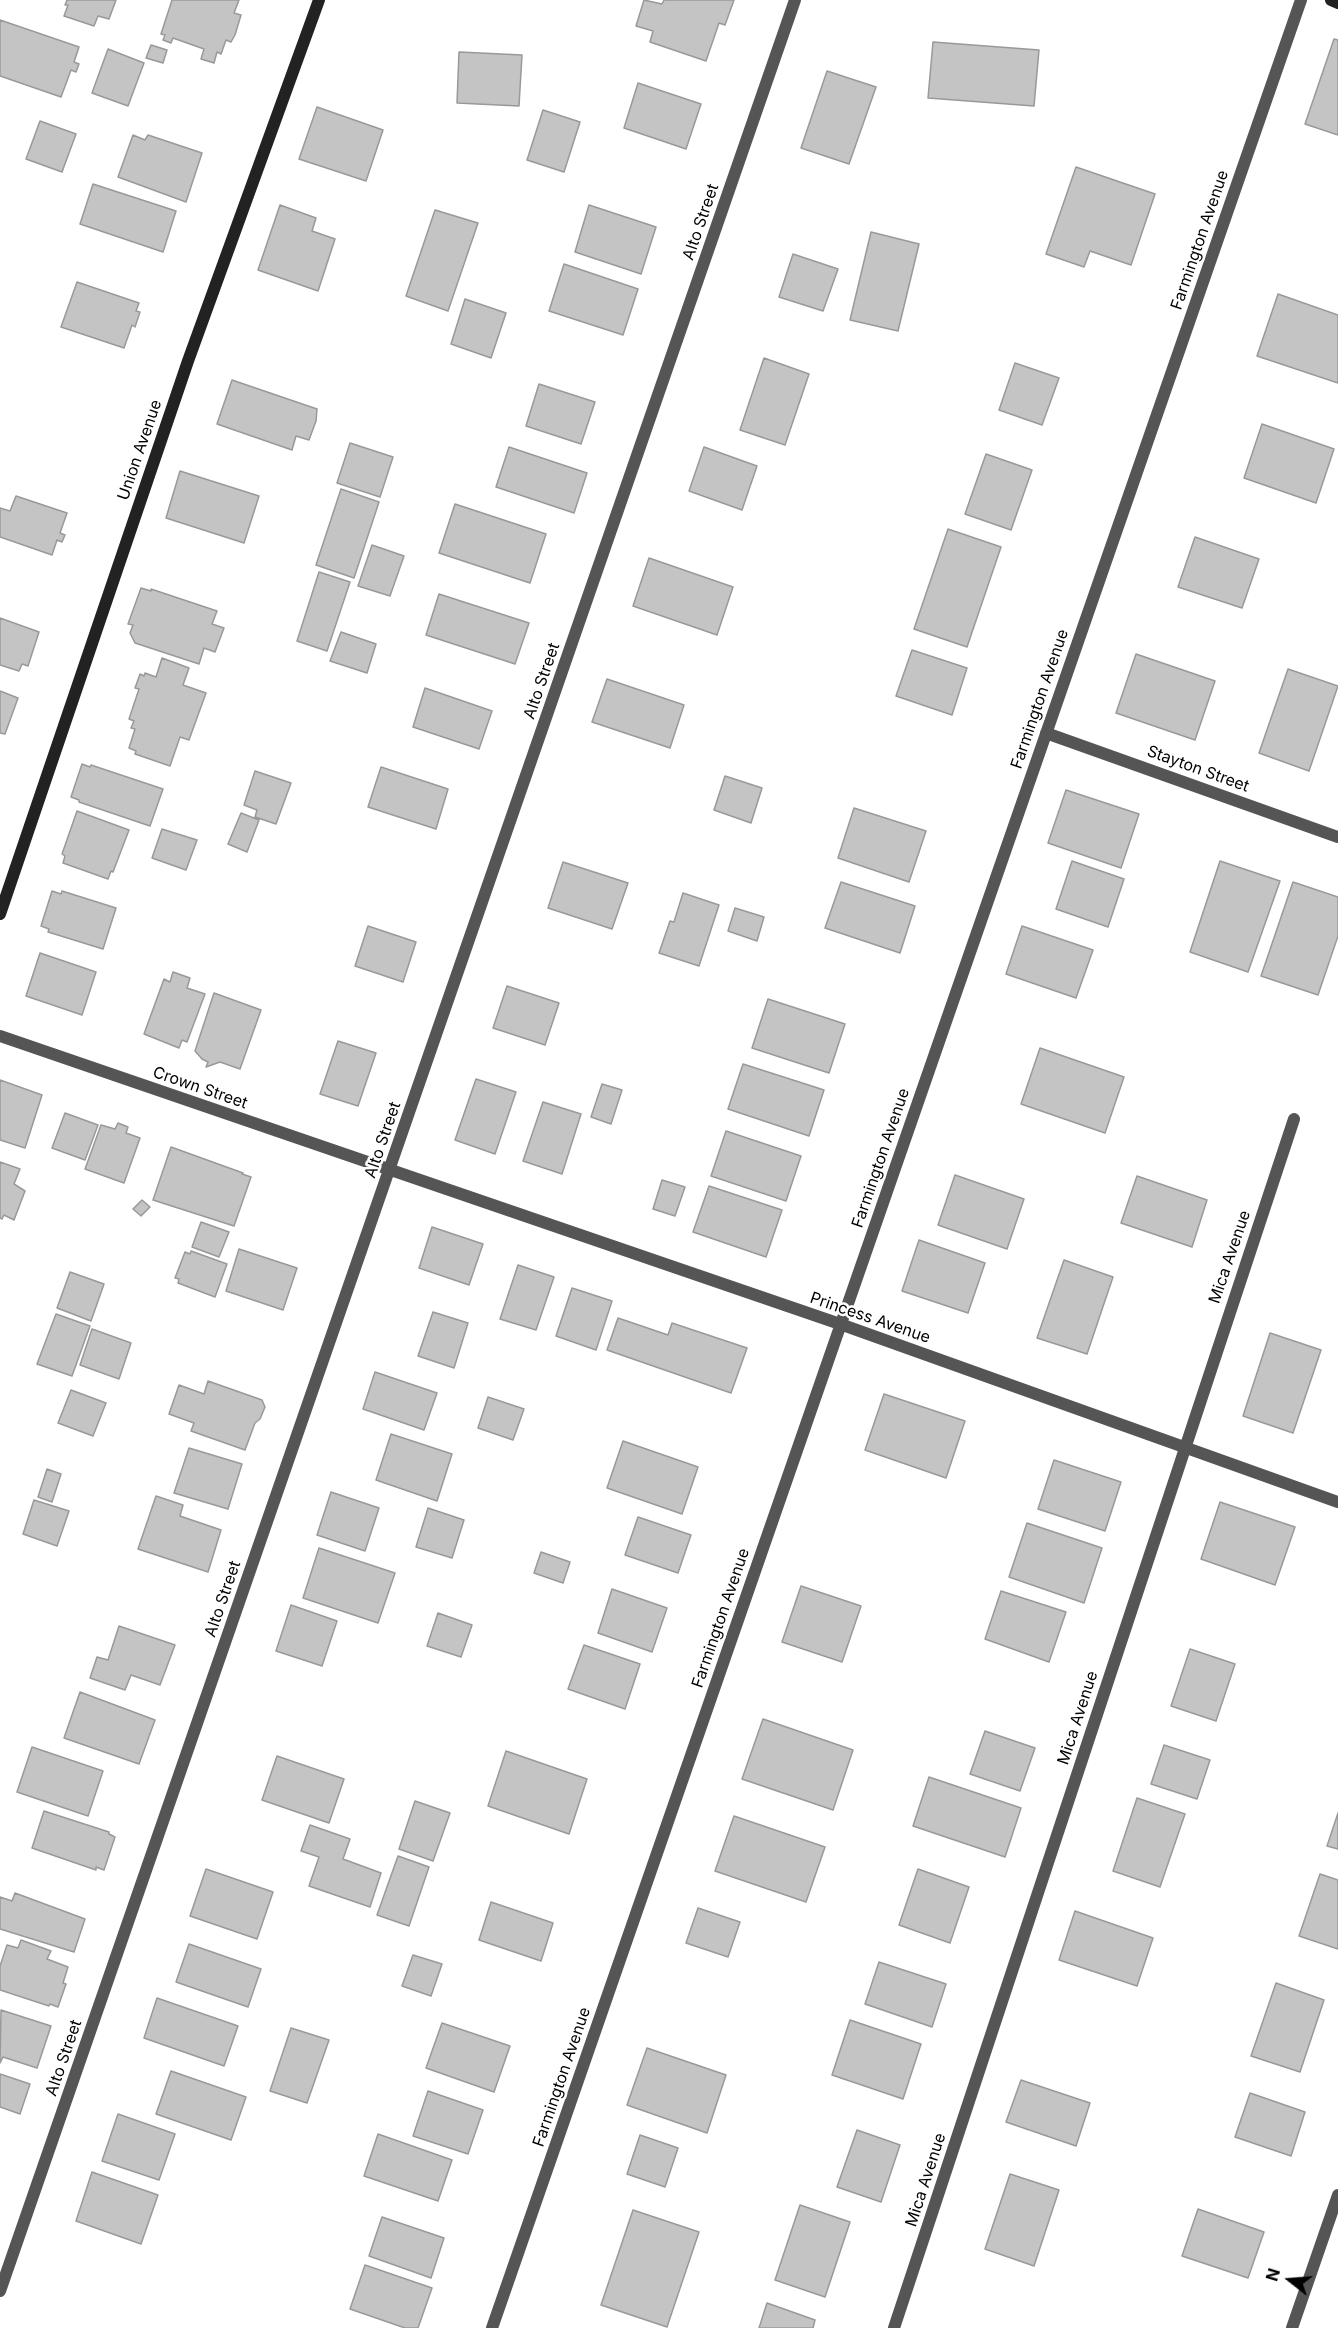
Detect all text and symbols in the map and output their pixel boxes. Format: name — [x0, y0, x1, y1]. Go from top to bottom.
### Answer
street label: Farmington Avenue — [1167, 168, 1233, 312]
street label: Alto Street — [679, 181, 723, 263]
street label: Union Avenue — [114, 397, 166, 503]
street label: Farmington Avenue — [1007, 627, 1073, 771]
street label: Alto Street — [520, 640, 564, 722]
street label: Stayton Street — [1144, 742, 1252, 796]
street label: Crown Street — [150, 1063, 250, 1113]
street label: Farmington Avenue — [848, 1086, 914, 1230]
street label: Alto Street — [361, 1099, 405, 1181]
street label: Mica Avenue — [1205, 1208, 1255, 1306]
street label: Princess Avenue — [807, 1288, 933, 1348]
street label: Farmington Avenue — [688, 1546, 754, 1690]
street label: Alto Street — [201, 1558, 245, 1640]
street label: Mica Avenue — [1054, 1669, 1102, 1767]
street label: Farmington Avenue — [529, 2005, 595, 2149]
street label: Alto Street — [42, 2017, 86, 2099]
street label: Mica Avenue — [902, 2131, 950, 2229]
north arrow — [1260, 2250, 1320, 2310]
text: N — [1261, 2266, 1284, 2284]

